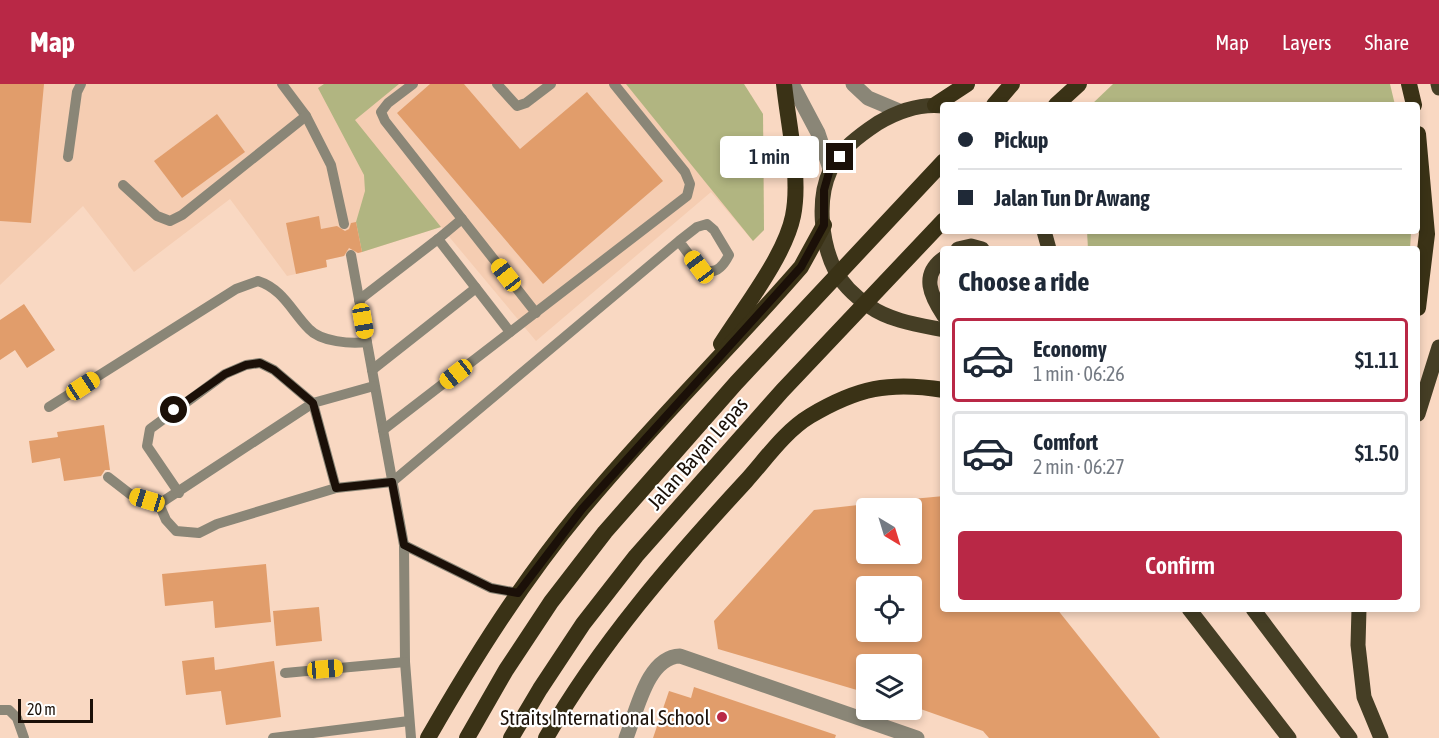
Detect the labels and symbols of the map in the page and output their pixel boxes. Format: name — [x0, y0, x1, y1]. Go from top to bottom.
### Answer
callout: 1 min — [720, 136, 819, 178]
route end — [826, 143, 853, 170]
car — [681, 247, 717, 287]
car — [488, 255, 524, 295]
car — [351, 302, 375, 340]
car — [436, 356, 476, 392]
car — [63, 369, 103, 403]
street label: Jalan Bayan Lepas — [642, 392, 752, 514]
route start — [160, 396, 187, 423]
car — [127, 486, 167, 514]
north arrow — [856, 498, 922, 564]
car — [306, 658, 344, 680]
scale bar — [18, 696, 93, 724]
place label: Straits International School — [500, 705, 710, 729]
marker: Straits International School — [715, 710, 729, 724]

